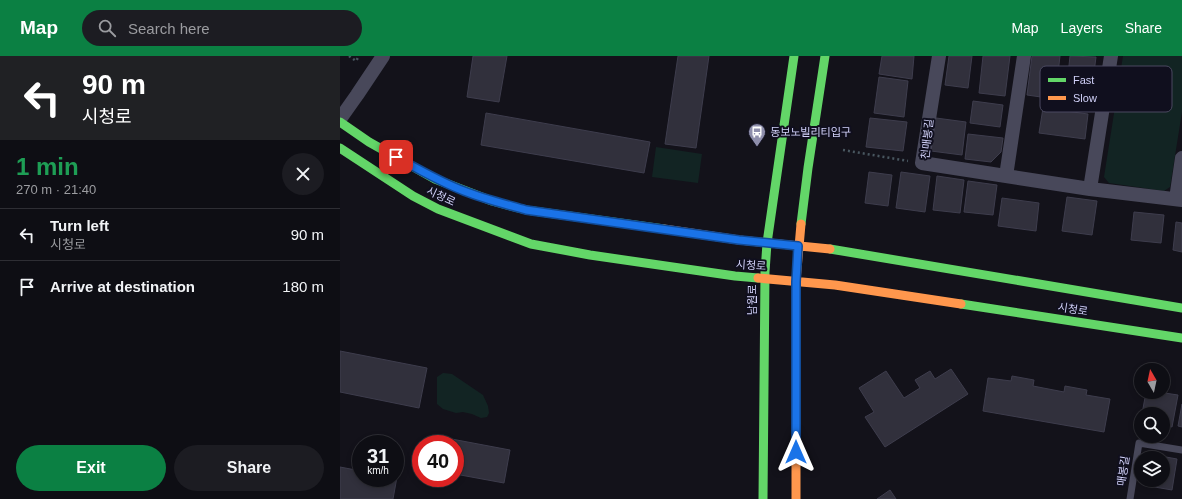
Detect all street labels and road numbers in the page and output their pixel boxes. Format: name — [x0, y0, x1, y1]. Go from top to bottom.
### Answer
street label: 천매봉길 — [919, 118, 935, 160]
street label: 시청로 — [425, 184, 457, 208]
street label: 시청로 — [735, 258, 767, 272]
street label: 남원로 — [746, 285, 758, 315]
street label: 시청로 — [1057, 301, 1089, 317]
street label: 매봉길 — [1115, 455, 1131, 487]

